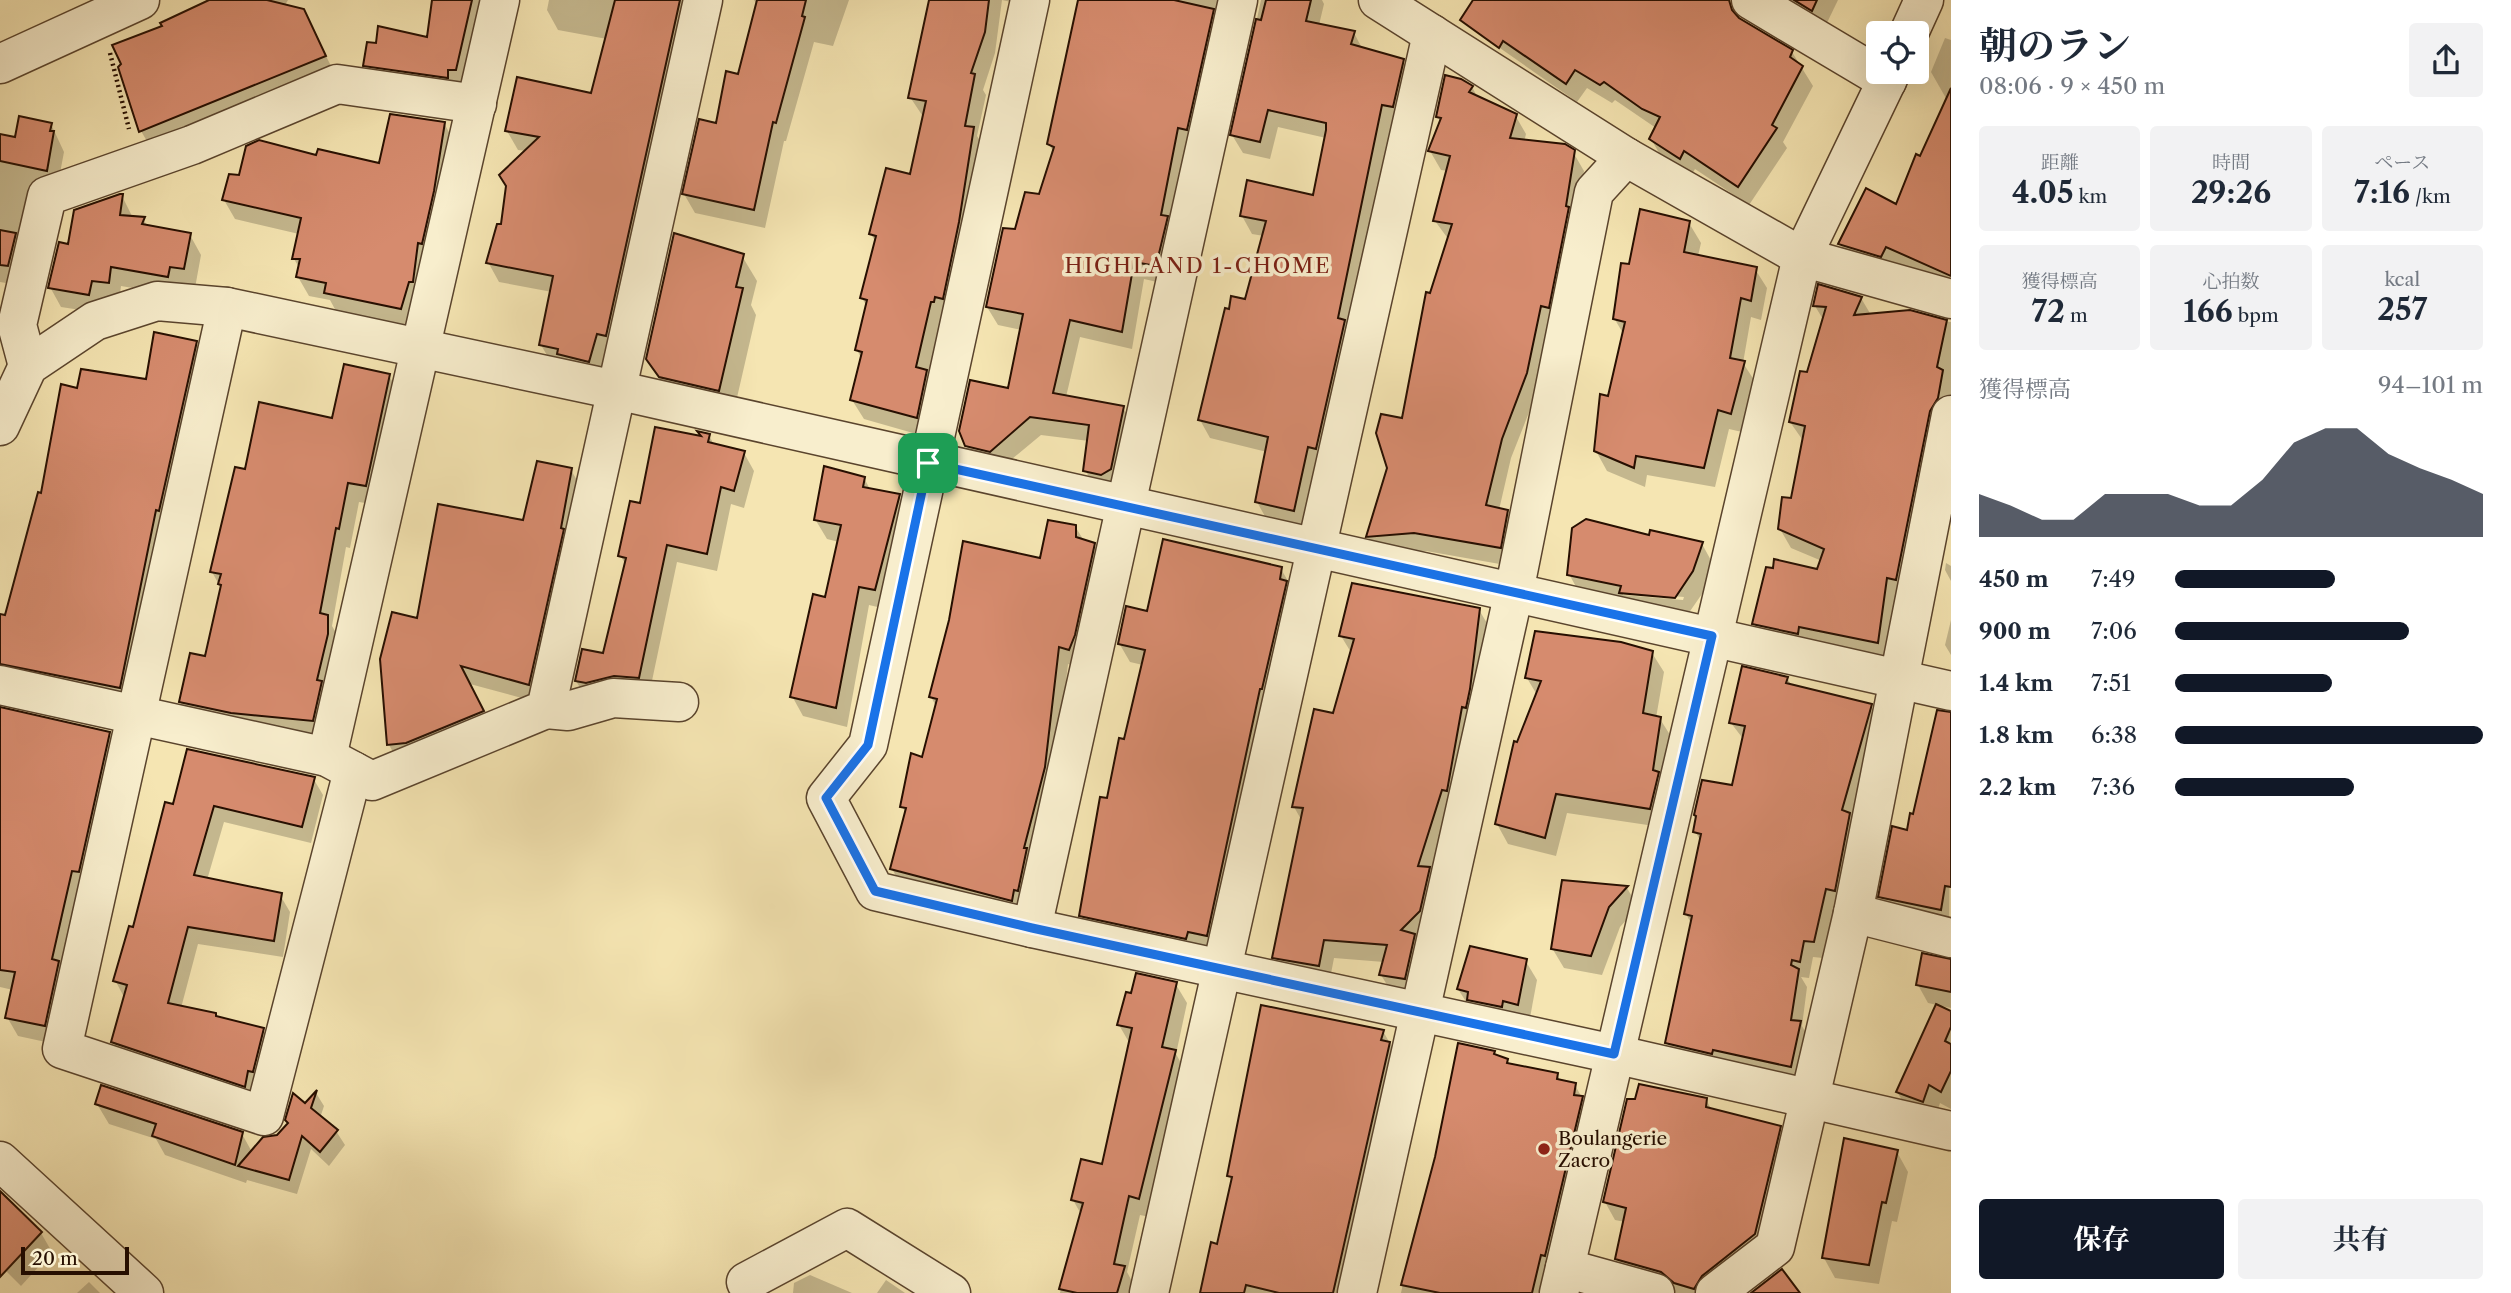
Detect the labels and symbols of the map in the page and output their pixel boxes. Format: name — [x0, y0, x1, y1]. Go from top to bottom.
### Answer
district label: HIGHLAND 1-CHOME — [1064, 253, 1332, 278]
pin — [898, 433, 958, 493]
place label: Boulangerie Zacro — [1558, 1127, 1667, 1172]
marker: Boulangerie Zacro — [1536, 1141, 1552, 1157]
scale bar — [21, 1244, 130, 1276]

